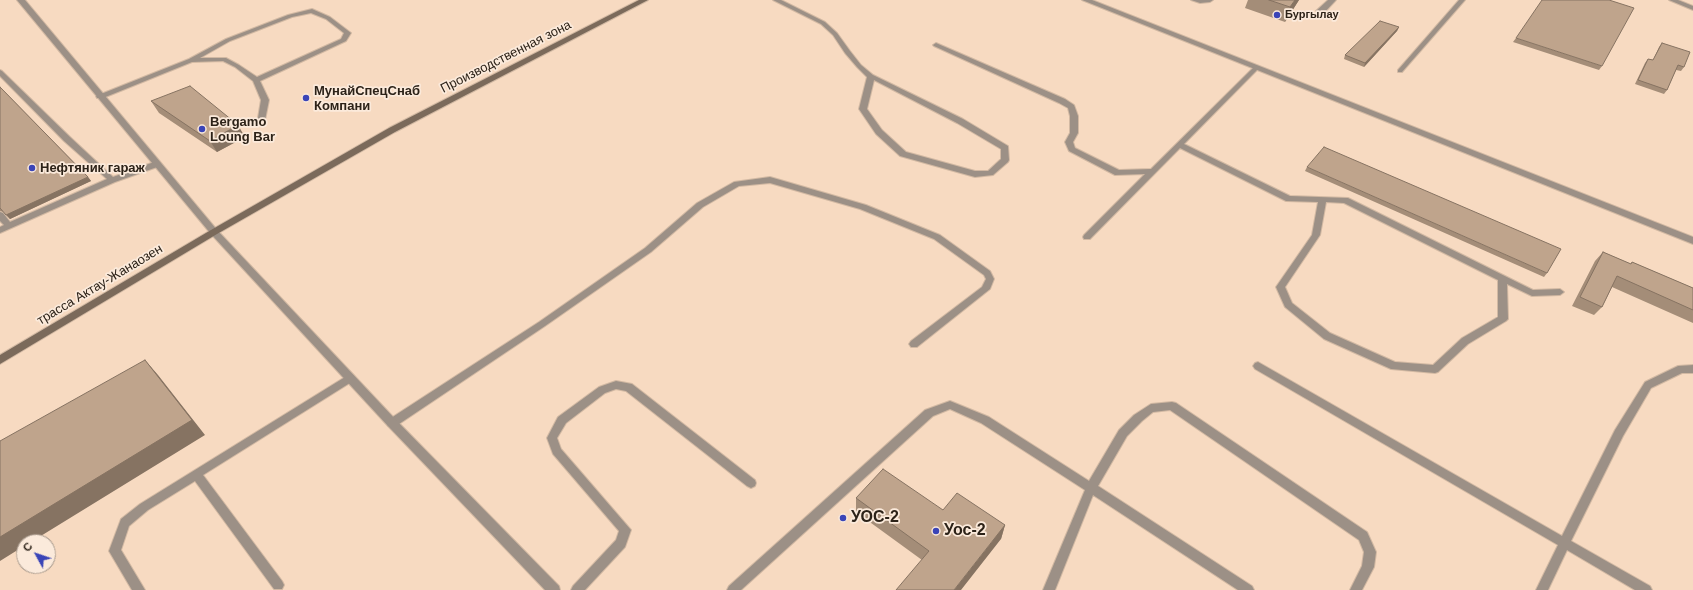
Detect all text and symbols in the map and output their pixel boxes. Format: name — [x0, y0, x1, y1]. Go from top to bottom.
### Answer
place label: Бургылау — [1285, 8, 1339, 22]
marker: Бургылау — [1272, 10, 1282, 20]
street label: Производственная зона — [438, 17, 574, 97]
place label: МунайСпецСнаб Компани — [314, 83, 420, 114]
marker: МунайСпецСнаб Компани — [301, 93, 311, 103]
place label: Bergamo Loung Bar — [210, 114, 275, 145]
marker: Bergamo Loung Bar — [197, 124, 207, 134]
place label: Нефтяник гараж — [40, 160, 145, 176]
marker: Нефтяник гараж — [27, 163, 37, 173]
street label: трасса Актау-Жанаозен — [34, 241, 166, 329]
place label: УОС-2 — [851, 508, 899, 528]
marker: УОС-2 — [838, 513, 848, 523]
place label: Уос-2 — [944, 521, 986, 541]
marker: Уос-2 — [931, 526, 941, 536]
north arrow — [16, 534, 56, 574]
text: С — [20, 540, 35, 554]

